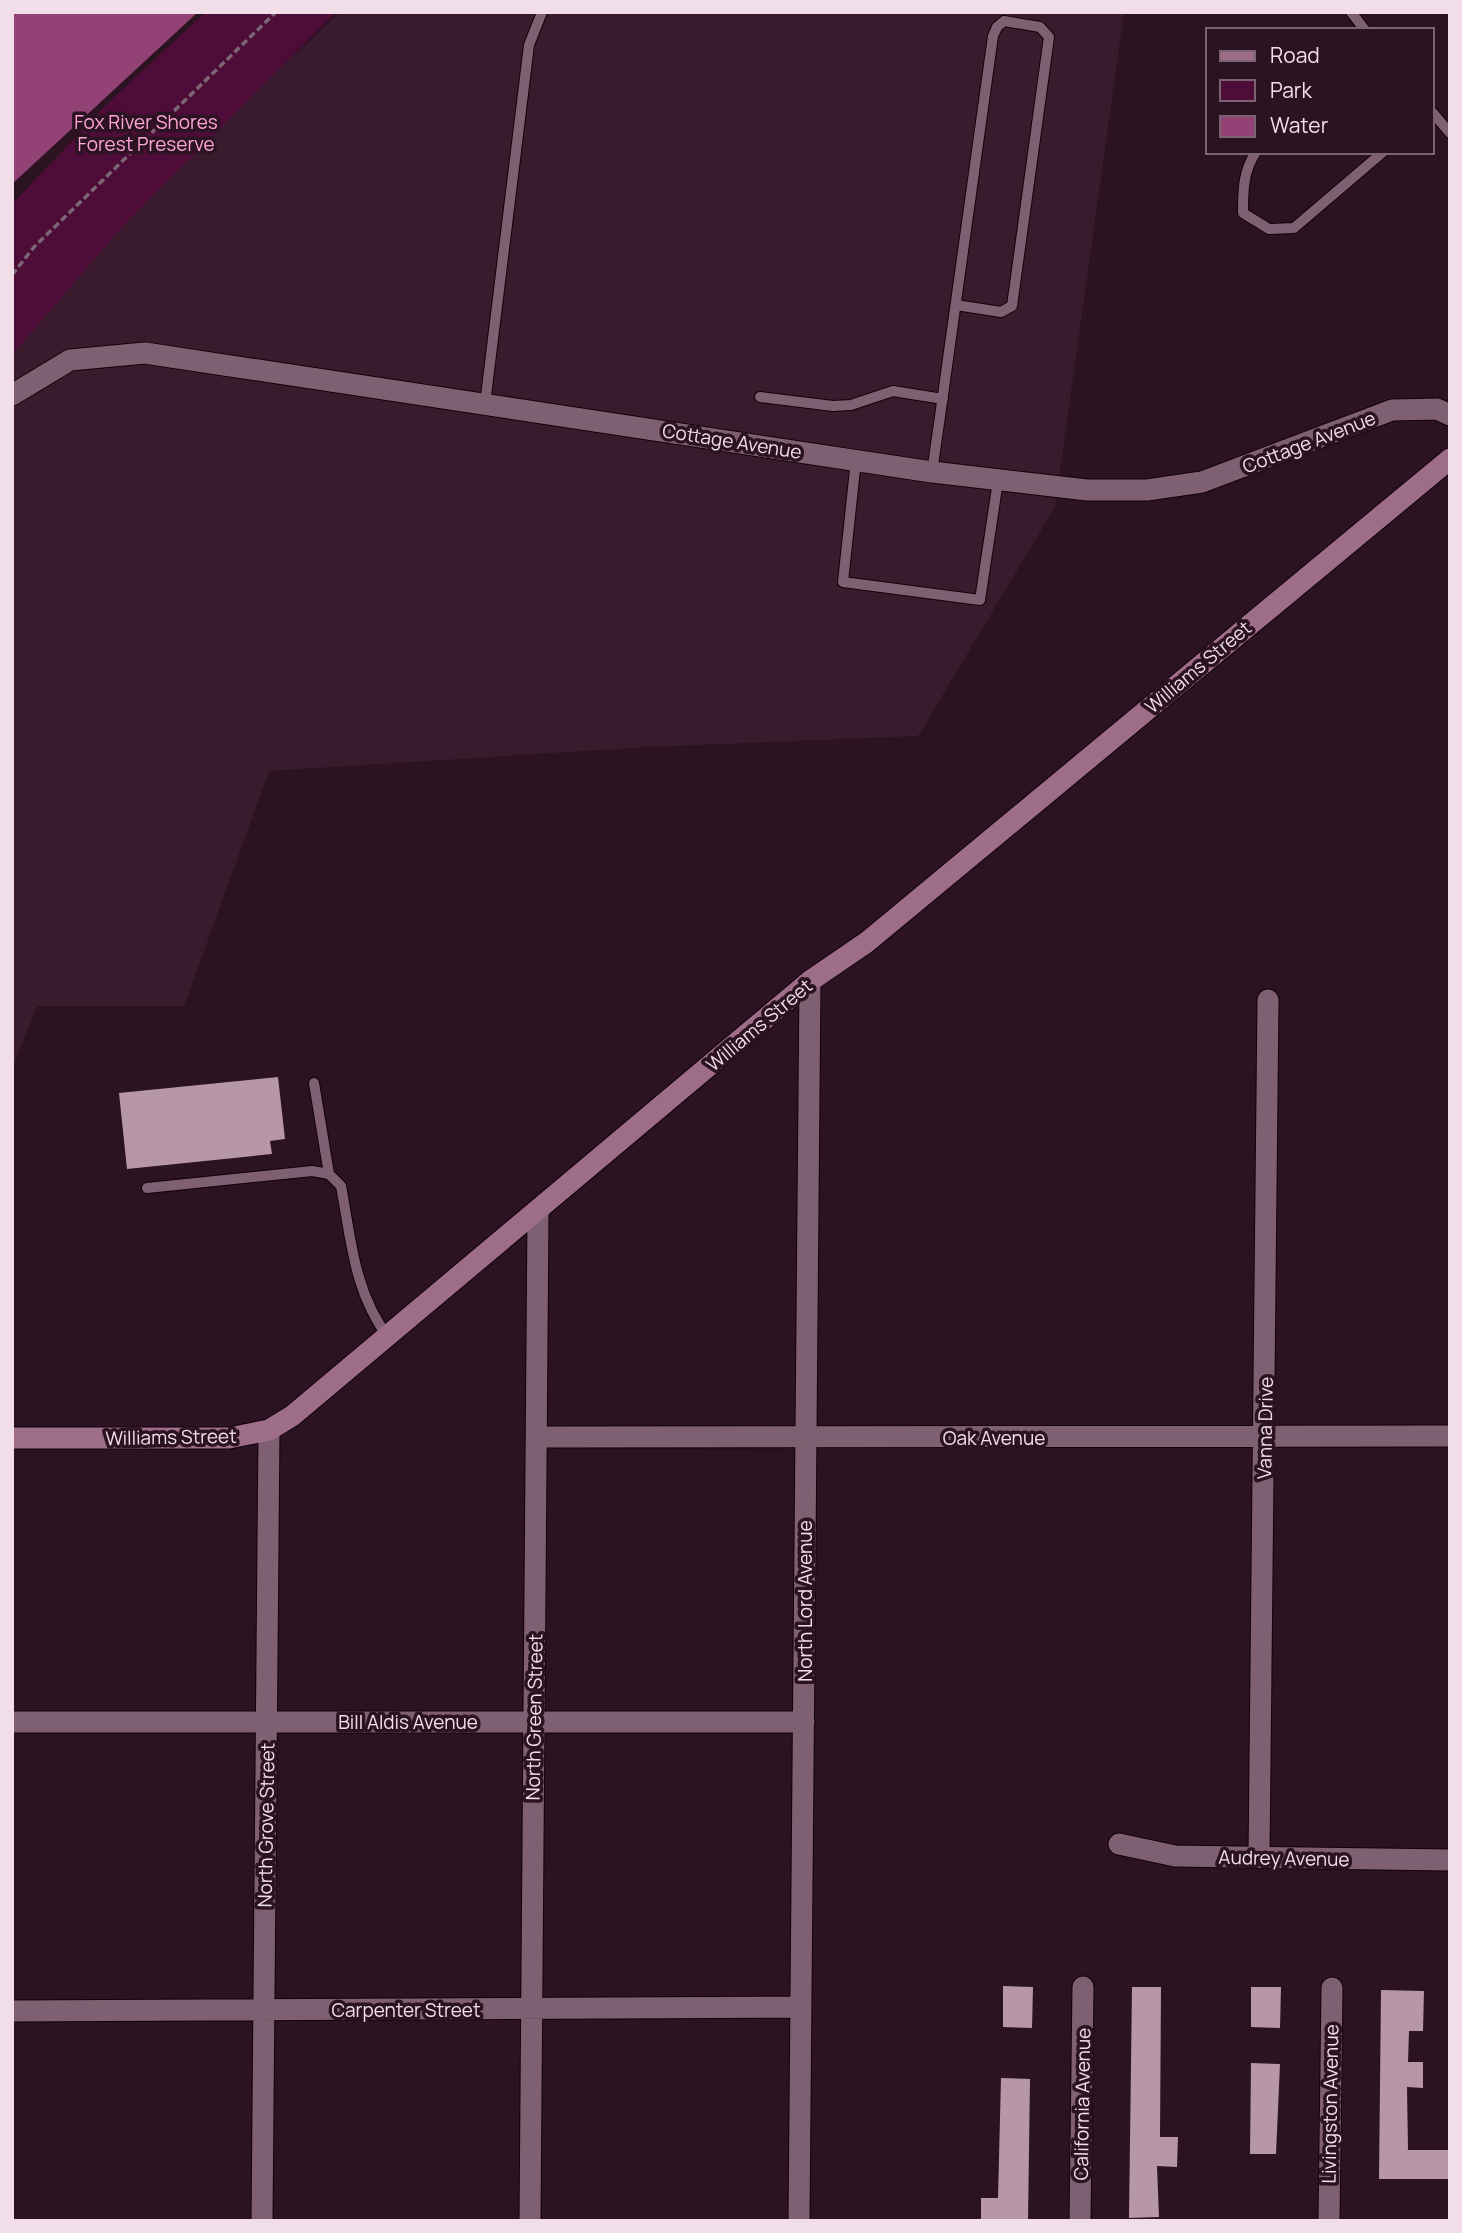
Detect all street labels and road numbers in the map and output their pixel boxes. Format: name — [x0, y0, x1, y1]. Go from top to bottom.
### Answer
street label: Cottage Avenue — [1239, 405, 1379, 479]
street label: Cottage Avenue — [660, 417, 804, 465]
street label: Williams Street — [1139, 615, 1257, 719]
street label: Williams Street — [700, 973, 818, 1077]
street label: Vanna Drive — [1251, 1377, 1279, 1479]
street label: Williams Street — [105, 1423, 237, 1451]
street label: Oak Avenue — [943, 1425, 1045, 1451]
street label: North Lord Avenue — [792, 1520, 818, 1682]
street label: North Green Street — [520, 1633, 548, 1801]
street label: Bill Aldis Avenue — [338, 1709, 478, 1735]
street label: North Grove Street — [252, 1742, 280, 1908]
street label: Audrey Avenue — [1218, 1844, 1350, 1872]
street label: Carpenter Street — [331, 1997, 481, 2023]
street label: Livingston Avenue — [1316, 2024, 1344, 2184]
street label: California Avenue — [1068, 2027, 1096, 2181]

